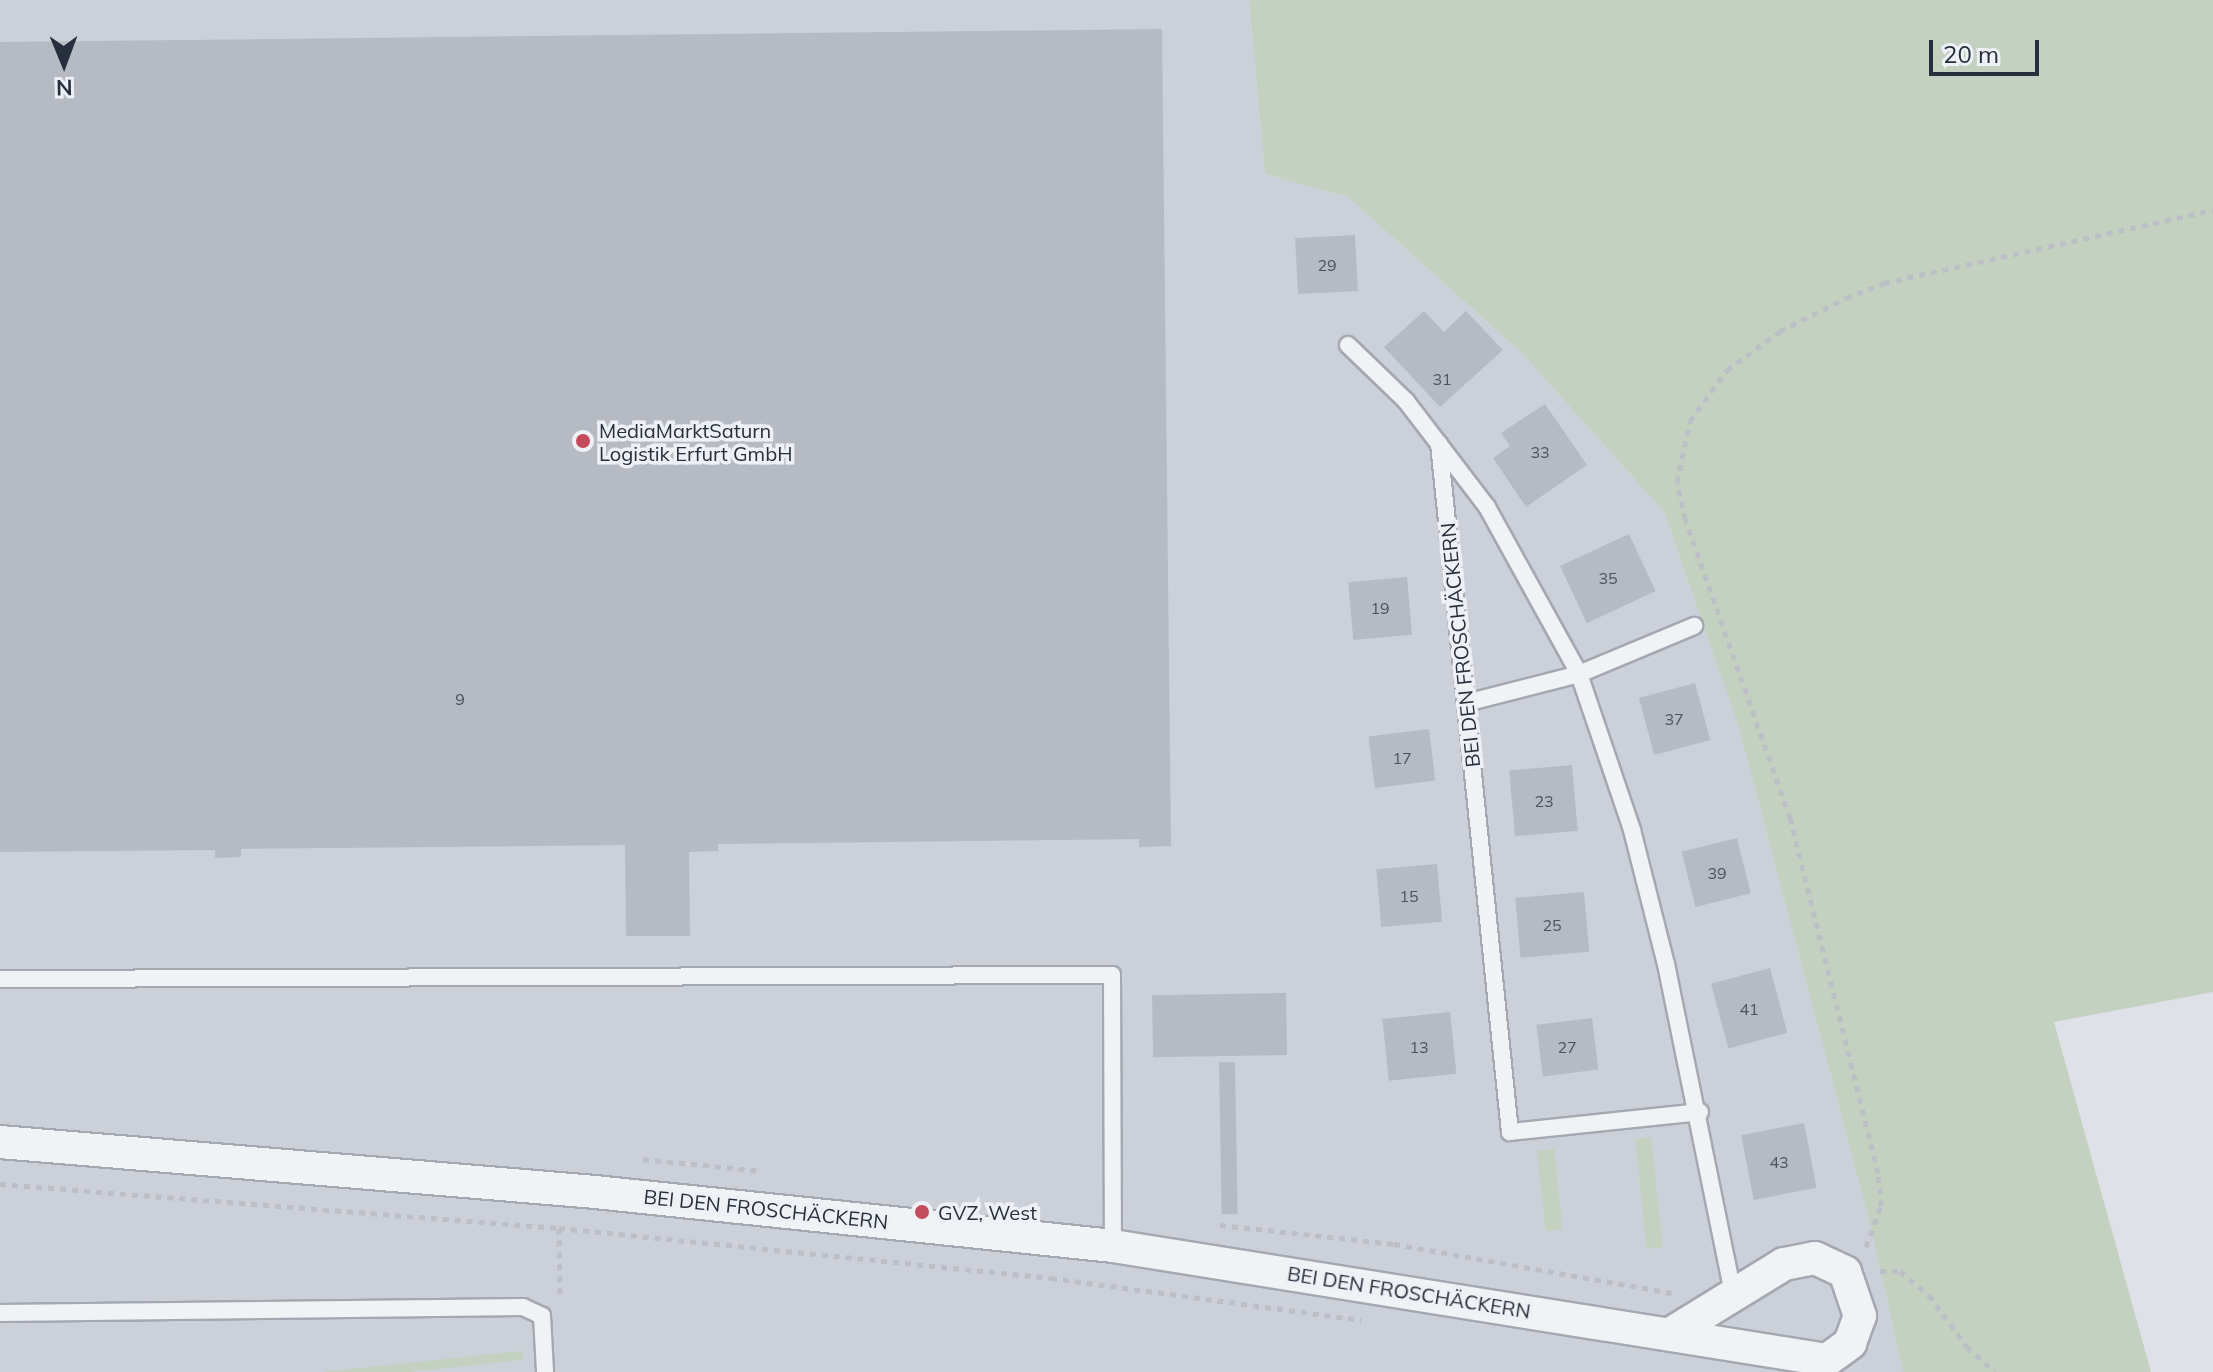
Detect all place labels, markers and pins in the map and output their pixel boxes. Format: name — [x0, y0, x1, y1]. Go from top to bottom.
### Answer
place label: MediaMarktSaturn Logistik Erfurt GmbH — [599, 418, 792, 465]
marker: MediaMarktSaturn Logistik Erfurt GmbH — [574, 432, 592, 450]
place label: GVZ, West — [938, 1200, 1037, 1224]
marker: GVZ, West — [913, 1203, 931, 1221]

